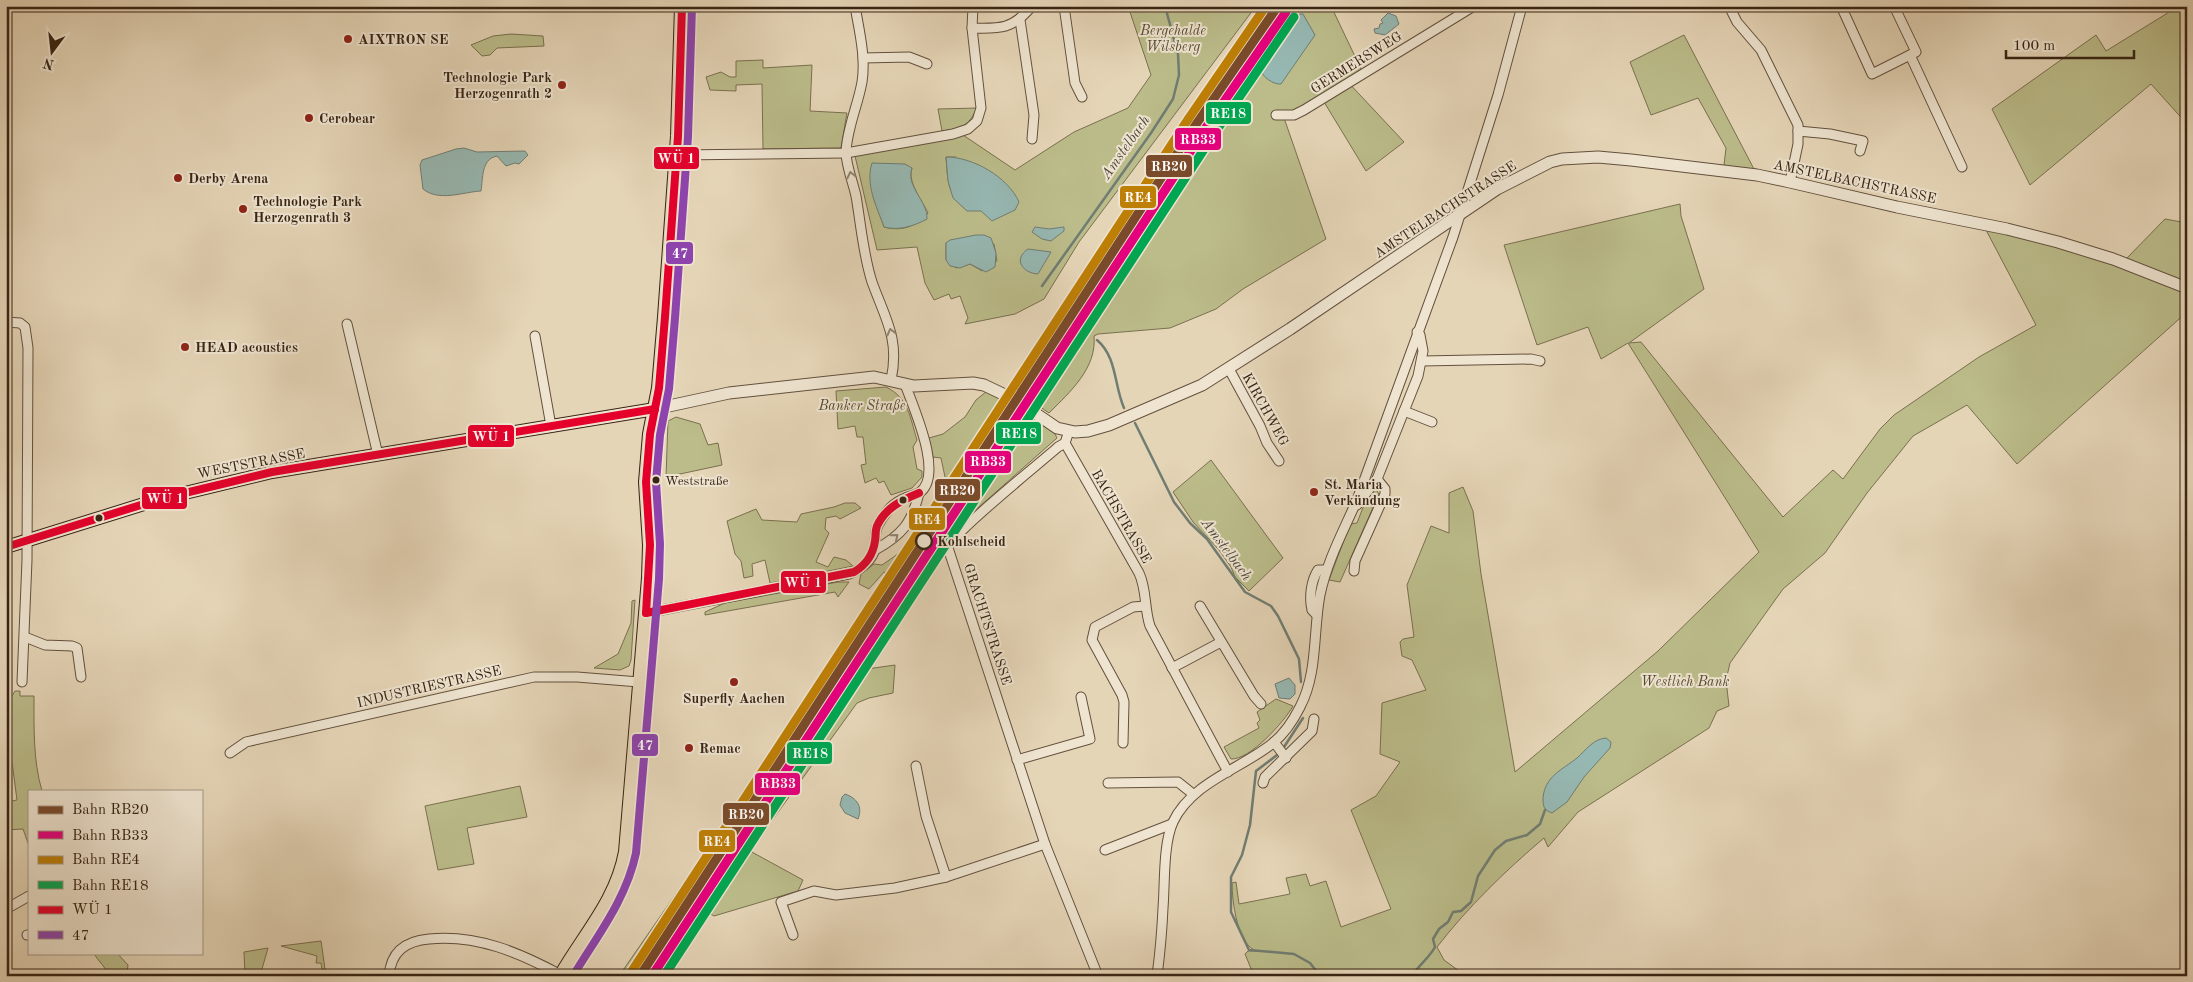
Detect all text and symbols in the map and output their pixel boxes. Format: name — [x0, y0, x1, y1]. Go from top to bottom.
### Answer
park label: Bergehalde Wilsberg — [1139, 24, 1206, 55]
north arrow — [28, 28, 78, 78]
scale bar — [2006, 28, 2133, 60]
street label: GERMERSWEG — [1308, 29, 1405, 96]
marker: AIXTRON SE — [342, 33, 354, 45]
place label: AIXTRON SE — [358, 33, 448, 47]
text: 100 m — [2013, 39, 2055, 54]
text: N — [42, 55, 56, 72]
place label: Technologie Park Herzogenrath 2 — [443, 71, 552, 101]
marker: Technologie Park Herzogenrath 2 — [556, 79, 568, 91]
line badge: RE18 — [1205, 101, 1252, 125]
text: RE18 — [1210, 107, 1246, 121]
marker: Cerobear — [303, 112, 315, 124]
place label: Cerobear — [319, 112, 375, 126]
water label: Amstelbach — [1098, 113, 1154, 183]
line badge: RB33 — [1174, 127, 1222, 151]
text: RB33 — [1180, 133, 1216, 147]
line badge: WÜ 1 — [653, 146, 700, 170]
text: WÜ 1 — [657, 149, 695, 166]
line badge: RB20 — [1145, 154, 1193, 178]
street label: AMSTELBACHSTRASSE — [1772, 158, 1937, 206]
street label: AMSTELBACHSTRASSE — [1372, 159, 1519, 261]
text: RB20 — [1151, 160, 1187, 174]
one-way arrow — [847, 171, 857, 180]
marker: Derby Arena — [172, 172, 184, 184]
place label: Derby Arena — [188, 172, 268, 186]
line badge: RE4 — [1119, 185, 1157, 209]
text: RE4 — [1124, 191, 1152, 205]
place label: Technologie Park Herzogenrath 3 — [253, 195, 362, 225]
marker: Technologie Park Herzogenrath 3 — [237, 203, 249, 215]
line badge: 47 — [665, 241, 694, 265]
text: 47 — [672, 247, 688, 261]
one-way arrow — [886, 328, 896, 336]
marker: HEAD acoustics — [179, 341, 191, 353]
place label: HEAD acoustics — [195, 341, 298, 355]
street label: KIRCHWEG — [1239, 371, 1291, 448]
park label: Banker Straße — [818, 399, 906, 413]
line badge: RE18 — [995, 421, 1042, 445]
line badge: WÜ 1 — [467, 424, 515, 448]
text: WÜ 1 — [472, 427, 510, 444]
text: RE18 — [1001, 427, 1037, 441]
street label: WESTSTRASSE — [196, 447, 306, 481]
line badge: RB33 — [964, 450, 1012, 474]
text: RB33 — [970, 455, 1006, 469]
street label: BACHSTRASSE — [1089, 467, 1154, 566]
marker: Weststraße — [651, 475, 661, 485]
place label: Weststraße — [665, 475, 729, 488]
line badge: RB20 — [934, 478, 981, 502]
place label: St. Maria Verkündung — [1324, 478, 1400, 508]
text: RB20 — [939, 484, 975, 498]
line badge: WÜ 1 — [141, 486, 188, 510]
marker: St. Maria Verkündung — [1308, 486, 1320, 498]
text: WÜ 1 — [146, 489, 184, 506]
unlabelled marker — [898, 495, 908, 505]
line badge: RE4 — [908, 507, 946, 531]
unlabelled marker — [94, 513, 104, 523]
text: RE4 — [913, 513, 941, 527]
water label: Amstelbach — [1197, 515, 1254, 584]
marker: Kohlscheid — [915, 532, 933, 550]
one-way arrow — [889, 534, 898, 543]
place label: Kohlscheid — [937, 535, 1006, 549]
street label: GRACHTSTRASSE — [961, 562, 1013, 687]
line badge: WÜ 1 — [780, 570, 827, 594]
text: WÜ 1 — [784, 573, 822, 590]
street label: INDUSTRIESTRASSE — [356, 664, 503, 710]
park label: Westlich Bank — [1641, 675, 1730, 689]
marker: Superfly Aachen — [728, 676, 740, 688]
place label: Superfly Aachen — [683, 692, 785, 706]
line badge: 47 — [631, 733, 659, 757]
text: 47 — [637, 739, 653, 753]
line badge: RE18 — [786, 741, 833, 765]
marker: Remac — [683, 742, 695, 754]
place label: Remac — [699, 742, 741, 756]
text: RE18 — [792, 747, 828, 761]
line badge: RB33 — [754, 772, 801, 796]
text: RB33 — [760, 777, 796, 791]
legend — [28, 790, 202, 954]
line badge: RB20 — [722, 802, 770, 826]
text: Bahn RB20 — [72, 803, 149, 818]
text: RB20 — [728, 808, 764, 822]
text: Bahn RB33 — [72, 829, 149, 844]
line badge: RE4 — [698, 829, 736, 853]
text: RE4 — [703, 835, 731, 849]
text: Bahn RE4 — [72, 853, 140, 868]
text: Bahn RE18 — [72, 879, 149, 894]
text: WÜ 1 — [72, 900, 113, 918]
text: 47 — [72, 929, 89, 944]

